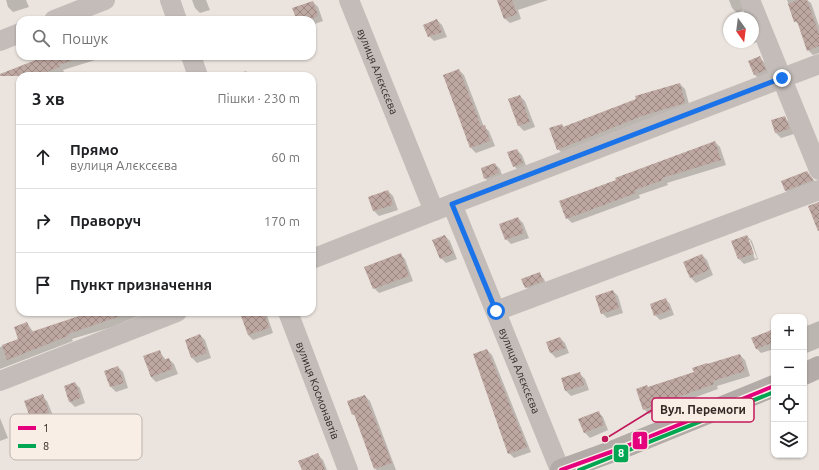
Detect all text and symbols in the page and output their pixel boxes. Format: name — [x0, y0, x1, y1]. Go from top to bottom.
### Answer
north arrow — [723, 12, 759, 48]
search box — [16, 16, 316, 60]
icon: search — [30, 27, 52, 49]
street label: вулиця Алєксєєва — [355, 27, 400, 116]
text: Пошук — [62, 30, 108, 47]
route end — [773, 69, 791, 87]
text: 3 хв — [32, 89, 65, 108]
text: Пішки · 230 m — [218, 91, 300, 105]
text: Прямо — [70, 141, 119, 158]
icon: ahead — [32, 146, 54, 168]
text: 60 m — [271, 150, 300, 164]
text: вулиця Алєксєєва — [70, 158, 178, 172]
icon: right — [32, 210, 54, 232]
text: Праворуч — [70, 212, 141, 229]
text: 170 m — [264, 214, 300, 228]
icon: arrive — [32, 274, 54, 296]
text: Пункт призначення — [70, 276, 212, 293]
route start — [487, 302, 505, 320]
map controls — [771, 314, 807, 458]
button: + — [771, 314, 807, 350]
street label: вулиця Алєксєєва — [497, 326, 542, 415]
street label: вулиця Космонавтів — [294, 340, 342, 441]
button: − — [771, 350, 807, 386]
button: locate — [771, 386, 807, 422]
callout: Вул. Перемоги — [652, 398, 754, 422]
text: Вул. Перемоги — [660, 403, 746, 416]
legend — [10, 414, 142, 460]
text: 1 — [43, 422, 49, 434]
button: layers — [771, 422, 807, 458]
line badge: 1 — [632, 431, 648, 450]
text: 1 — [637, 434, 643, 446]
text: 8 — [43, 440, 49, 452]
line badge: 8 — [613, 444, 629, 463]
text: 8 — [618, 447, 624, 459]

